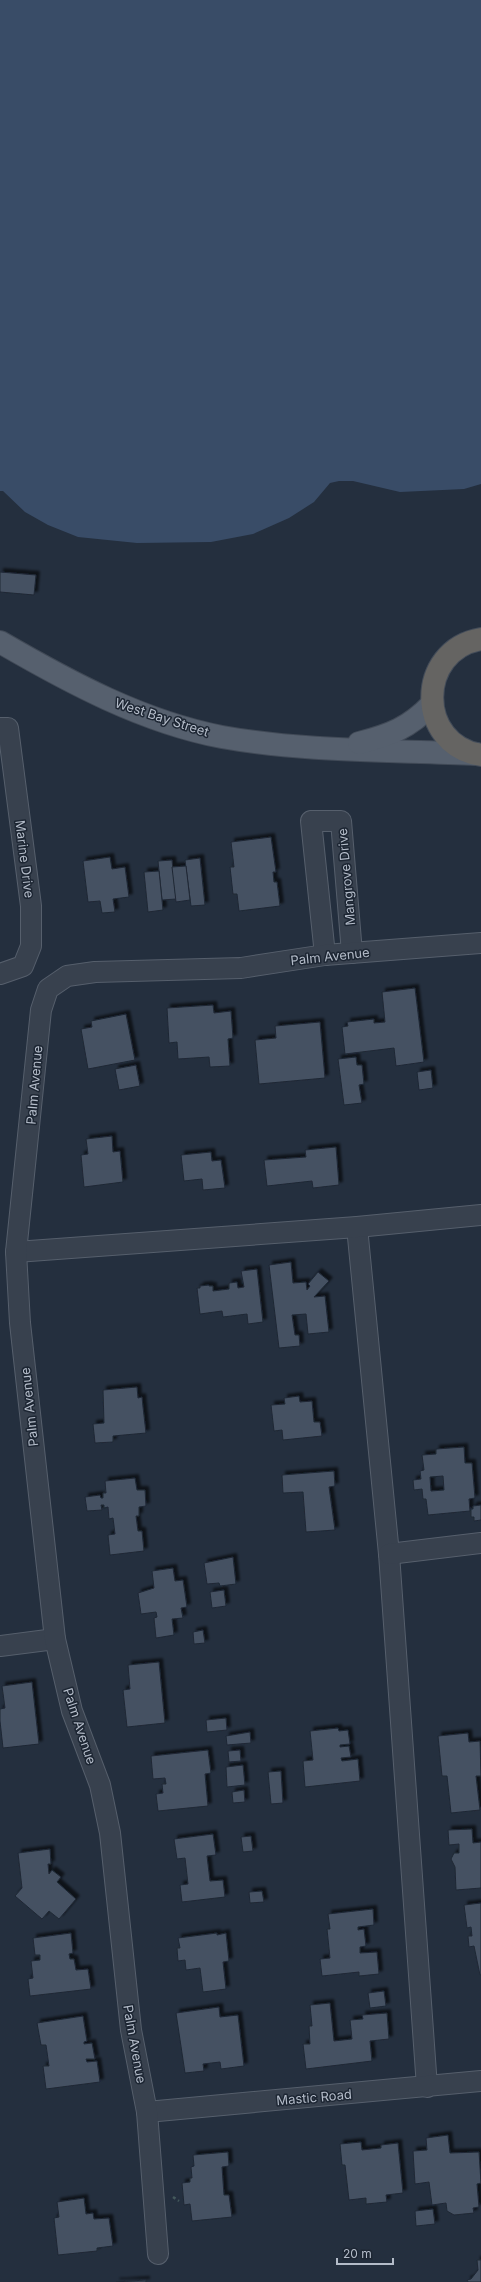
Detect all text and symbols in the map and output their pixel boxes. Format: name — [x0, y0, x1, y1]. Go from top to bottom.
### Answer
street label: West Bay Street — [113, 694, 211, 740]
street label: Marine Drive — [12, 819, 38, 899]
street label: Mangrove Drive — [334, 828, 358, 926]
street label: Palm Avenue — [290, 944, 370, 968]
street label: Palm Avenue — [23, 1045, 45, 1125]
street label: Palm Avenue — [17, 1367, 41, 1447]
street label: Palm Avenue — [60, 1686, 100, 1766]
street label: Palm Avenue — [120, 2003, 150, 2085]
street label: Mastic Road — [276, 2086, 352, 2108]
scale bar — [337, 2240, 393, 2266]
text: 20 m — [343, 2246, 372, 2261]

